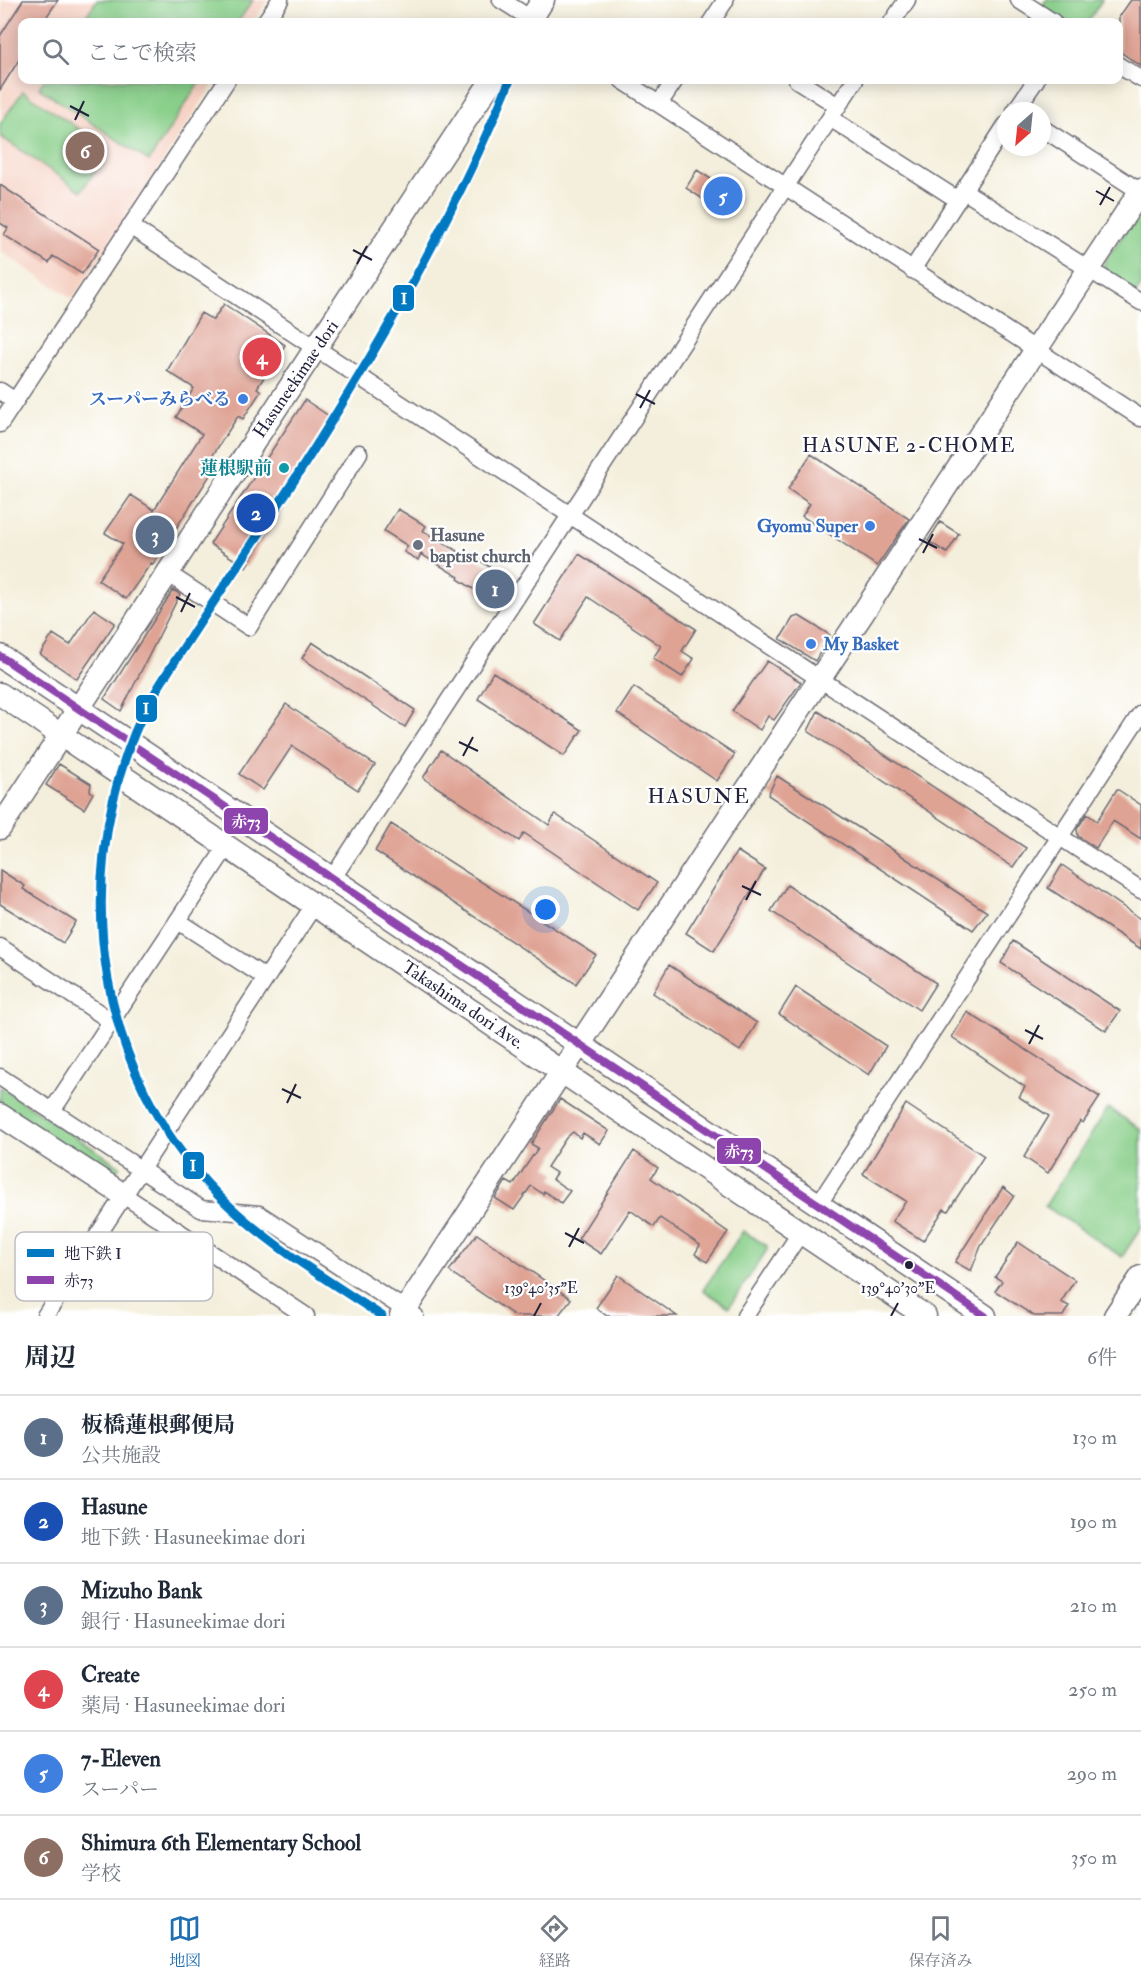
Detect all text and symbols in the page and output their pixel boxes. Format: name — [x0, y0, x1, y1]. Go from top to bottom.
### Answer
search box — [18, 18, 1123, 84]
icon: search — [39, 35, 72, 68]
text: ここで検索 — [87, 39, 197, 67]
north arrow — [997, 102, 1051, 156]
pin: 6 — [66, 128, 104, 174]
pin: 5 — [704, 174, 742, 218]
line badge: I — [392, 284, 415, 312]
text: I — [401, 289, 408, 309]
street label: Hasuneekimae dori — [248, 316, 344, 442]
pin: 4 — [242, 334, 282, 380]
place label: スーパーみらべる — [89, 388, 231, 411]
marker: スーパーみらべる — [236, 392, 250, 406]
district label: HASUNE 2-CHOME — [802, 433, 1016, 458]
place label: 蓮根駅前 — [200, 457, 272, 480]
marker: 蓮根駅前 — [277, 461, 291, 475]
pin: 2 — [236, 490, 276, 536]
pin: 3 — [136, 512, 174, 558]
place label: Gyomu Super — [757, 515, 858, 538]
marker: Gyomu Super — [863, 519, 877, 533]
place label: Hasune baptist church — [429, 524, 532, 568]
marker: Hasune baptist church — [411, 538, 425, 552]
pin: 1 — [476, 566, 514, 612]
place label: My Basket — [822, 633, 899, 656]
marker: My Basket — [804, 637, 818, 651]
line badge: I — [135, 694, 158, 723]
text: I — [143, 699, 150, 719]
district label: HASUNE — [648, 783, 750, 810]
line badge: 赤73 — [223, 807, 269, 835]
text: 赤73 — [231, 812, 261, 832]
your location — [531, 895, 560, 924]
street label: Takashima dori Ave. — [397, 956, 529, 1054]
line badge: 赤73 — [716, 1137, 762, 1165]
text: 赤73 — [724, 1142, 754, 1162]
line badge: I — [182, 1151, 205, 1180]
text: I — [190, 1156, 197, 1176]
legend — [15, 1232, 213, 1301]
text: 地下鉄 I — [64, 1244, 122, 1264]
unlabelled marker — [903, 1259, 915, 1271]
text: 赤73 — [64, 1271, 94, 1291]
text: 139°40'35"E — [504, 1279, 578, 1298]
text: 139°40'30"E — [861, 1279, 935, 1298]
text: 周辺 — [24, 1342, 76, 1374]
text: 6件 — [1087, 1345, 1117, 1370]
text: 板橋蓮根郵便局 — [81, 1411, 235, 1439]
text: 1 — [40, 1425, 47, 1450]
text: 130 m — [1072, 1425, 1117, 1450]
text: 公共施設 — [81, 1443, 161, 1468]
text: Hasune — [81, 1493, 148, 1521]
text: 2 — [38, 1509, 49, 1534]
text: 190 m — [1070, 1509, 1117, 1534]
text: 地下鉄 · Hasuneekimae dori — [81, 1525, 306, 1550]
text: Mizuho Bank — [81, 1577, 202, 1605]
text: 3 — [40, 1593, 47, 1618]
text: 210 m — [1070, 1593, 1117, 1618]
text: 銀行 · Hasuneekimae dori — [81, 1609, 286, 1634]
text: Create — [81, 1661, 140, 1689]
text: 4 — [38, 1677, 49, 1702]
text: 250 m — [1068, 1677, 1117, 1702]
text: 薬局 · Hasuneekimae dori — [81, 1693, 286, 1718]
text: 7-Eleven — [81, 1745, 161, 1773]
text: 5 — [39, 1761, 48, 1786]
text: 290 m — [1067, 1761, 1117, 1786]
text: スーパー — [81, 1777, 159, 1802]
text: Shimura 6th Elementary School — [81, 1829, 361, 1857]
text: 6 — [38, 1845, 49, 1870]
text: 350 m — [1071, 1845, 1117, 1870]
text: 学校 — [81, 1861, 121, 1886]
tab: 地図 — [168, 1912, 201, 1971]
tab: 経路 — [538, 1912, 571, 1971]
tab: 保存済み — [908, 1912, 972, 1971]

